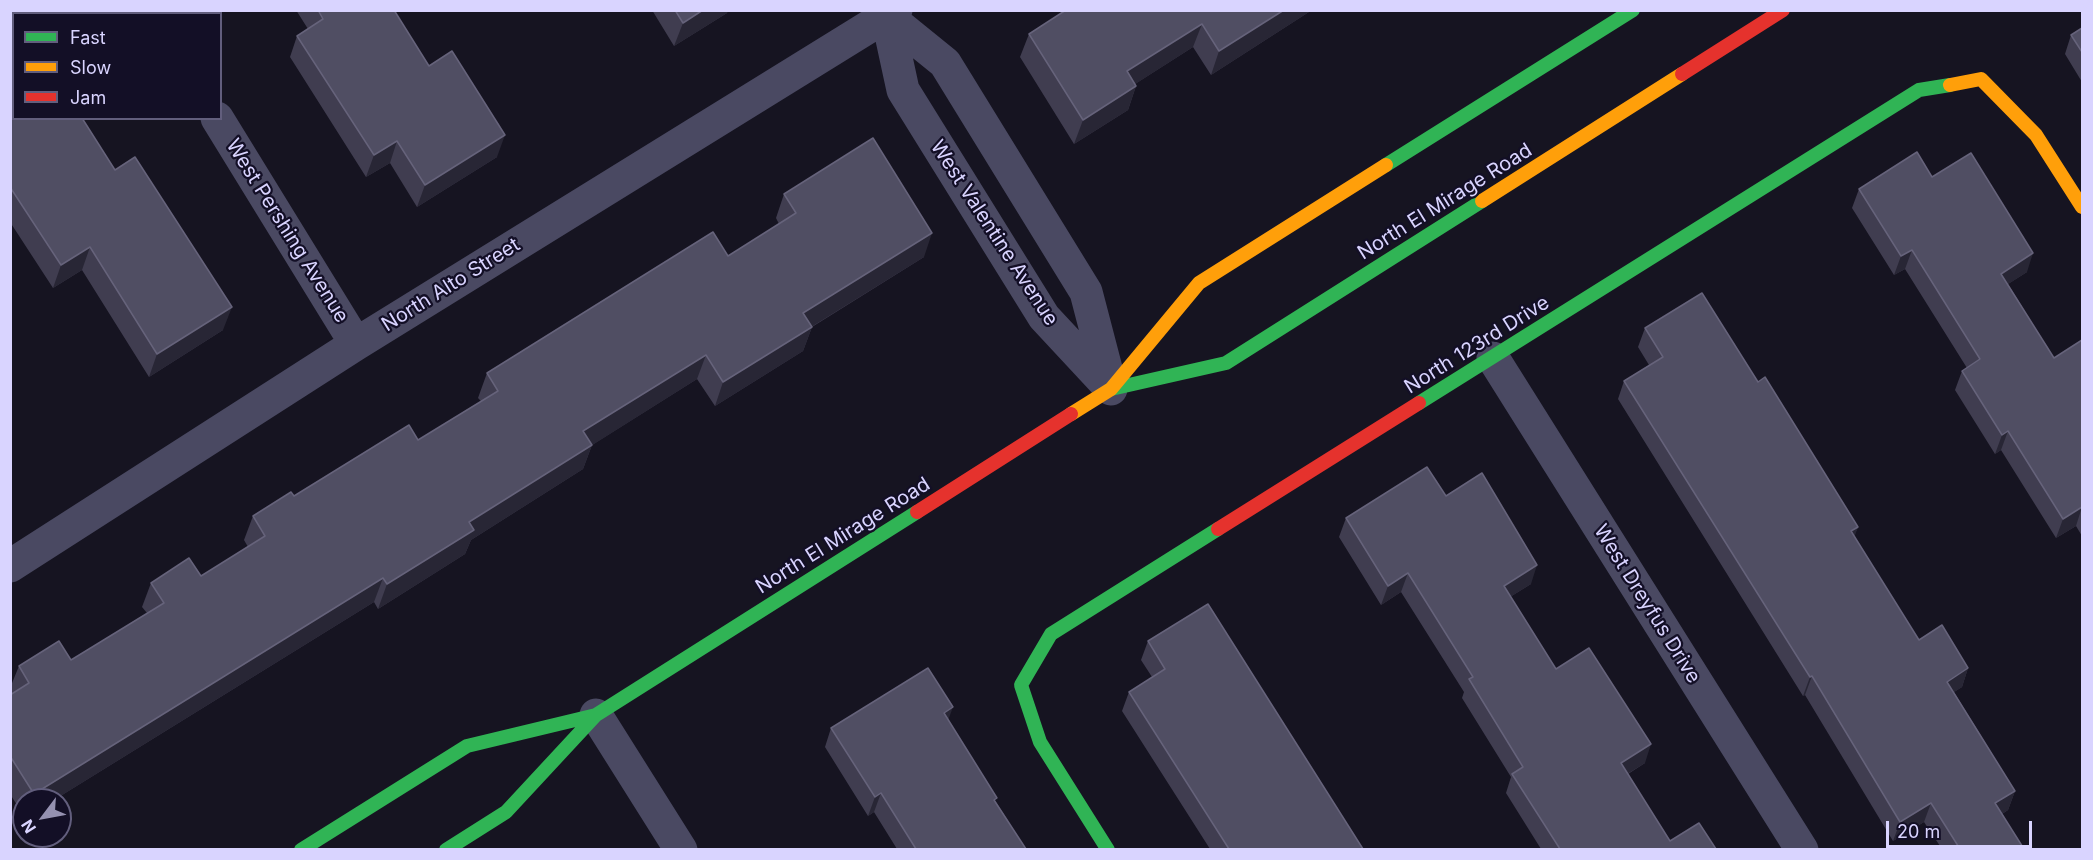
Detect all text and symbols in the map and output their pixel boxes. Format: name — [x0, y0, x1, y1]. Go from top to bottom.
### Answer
legend — [12, 12, 222, 120]
text: Fast — [70, 27, 106, 48]
text: Slow — [70, 57, 111, 78]
text: Jam — [70, 87, 106, 108]
street label: West Pershing Avenue — [221, 135, 353, 327]
street label: West Valentine Avenue — [925, 136, 1063, 330]
street label: North El Mirage Road — [1353, 139, 1537, 265]
street label: North Alto Street — [378, 233, 524, 337]
street label: North 123rd Drive — [1400, 291, 1554, 399]
street label: North El Mirage Road — [751, 473, 935, 599]
street label: West Dreyfus Drive — [1588, 520, 1706, 688]
north arrow — [12, 788, 72, 848]
scale bar — [1889, 809, 2034, 847]
text: N — [17, 816, 40, 837]
text: 20 m — [1897, 821, 1940, 842]

